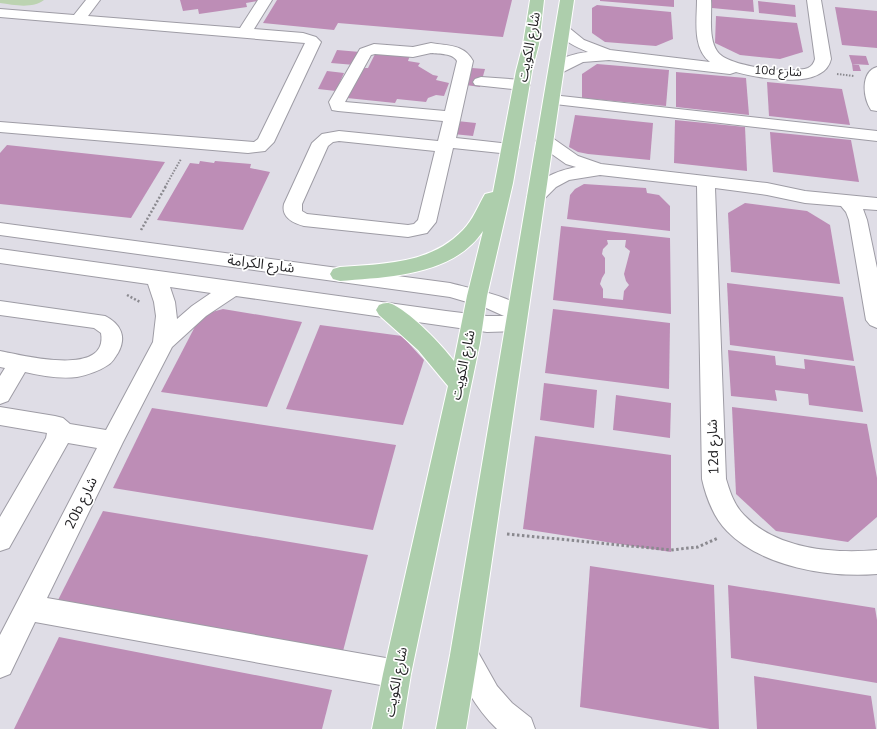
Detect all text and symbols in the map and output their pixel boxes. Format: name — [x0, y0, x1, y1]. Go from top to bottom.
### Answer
street label: شارع الكويت — [513, 10, 546, 84]
street label: 10d شارع — [754, 62, 802, 81]
street label: شارع الكرامة — [226, 250, 296, 279]
street label: شارع الكويت — [446, 328, 481, 402]
street label: 12d شارع — [703, 419, 724, 475]
street label: 20b شارع — [60, 474, 103, 533]
street label: شارع الكويت — [380, 645, 413, 719]

